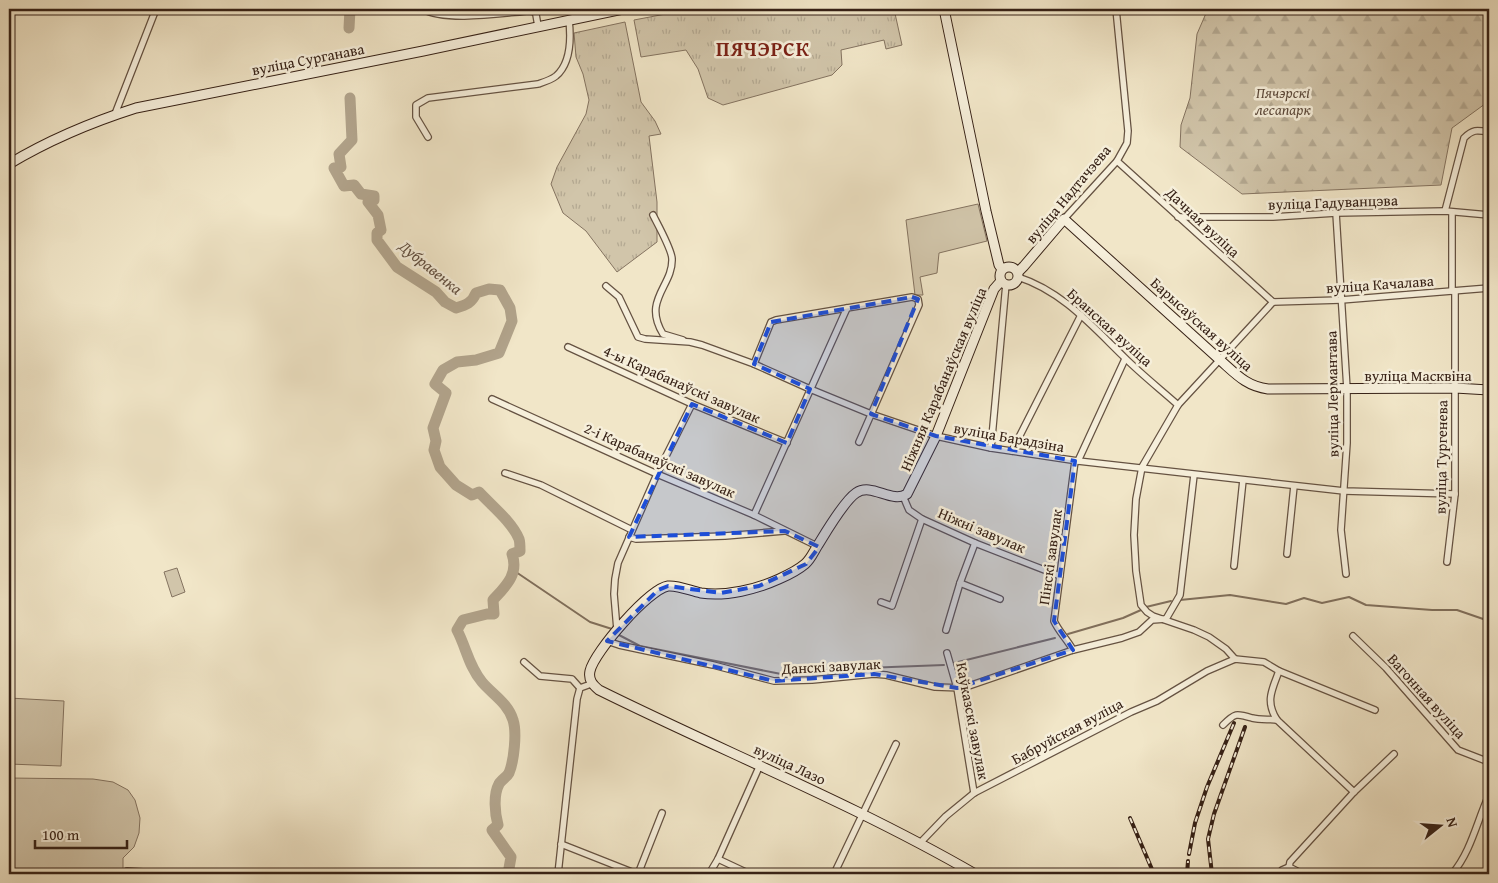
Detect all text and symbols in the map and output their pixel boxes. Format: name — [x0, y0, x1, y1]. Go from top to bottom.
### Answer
district label: ПЯЧЭРСК — [716, 34, 810, 63]
street label: вуліца Сурганава — [250, 38, 367, 80]
park label: Пячэрскі лесапарк — [1255, 82, 1311, 120]
street label: вуліца Надтачэева — [1021, 140, 1116, 248]
street label: Дачная вуліца — [1161, 181, 1245, 263]
street label: вуліца Гадуванцэва — [1268, 189, 1399, 215]
water label: Дубравенка — [393, 233, 468, 300]
street label: вуліца Качалава — [1326, 270, 1435, 298]
street label: Барысаўская вуліца — [1146, 272, 1258, 376]
street label: Ніжняя Карабанаўская вуліца — [895, 283, 992, 474]
street label: Бранская вуліца — [1063, 283, 1158, 372]
street label: вуліца Лермантава — [1320, 330, 1344, 457]
street label: 4-ы Карабанаўскі завулак — [600, 340, 764, 428]
street label: вуліца Масквіна — [1364, 365, 1472, 386]
street label: вуліца Тургенева — [1430, 399, 1453, 514]
street label: 2-і Карабанаўскі завулак — [581, 417, 739, 503]
street label: вуліца Барадзіна — [952, 417, 1067, 457]
street label: Ніжні завулак — [935, 502, 1029, 558]
street label: Пінскі завулак — [1033, 508, 1067, 606]
street label: Вагонная вуліца — [1383, 649, 1472, 744]
street label: Данскі завулак — [780, 653, 881, 679]
street label: Каўказскі завулак — [951, 660, 995, 782]
street label: Бабруйская вуліца — [1007, 692, 1127, 769]
street label: вуліца Лазо — [751, 738, 830, 790]
north arrow — [1416, 800, 1466, 850]
text: N — [1442, 815, 1464, 830]
scale bar — [35, 818, 128, 850]
text: 100 m — [42, 824, 80, 845]

